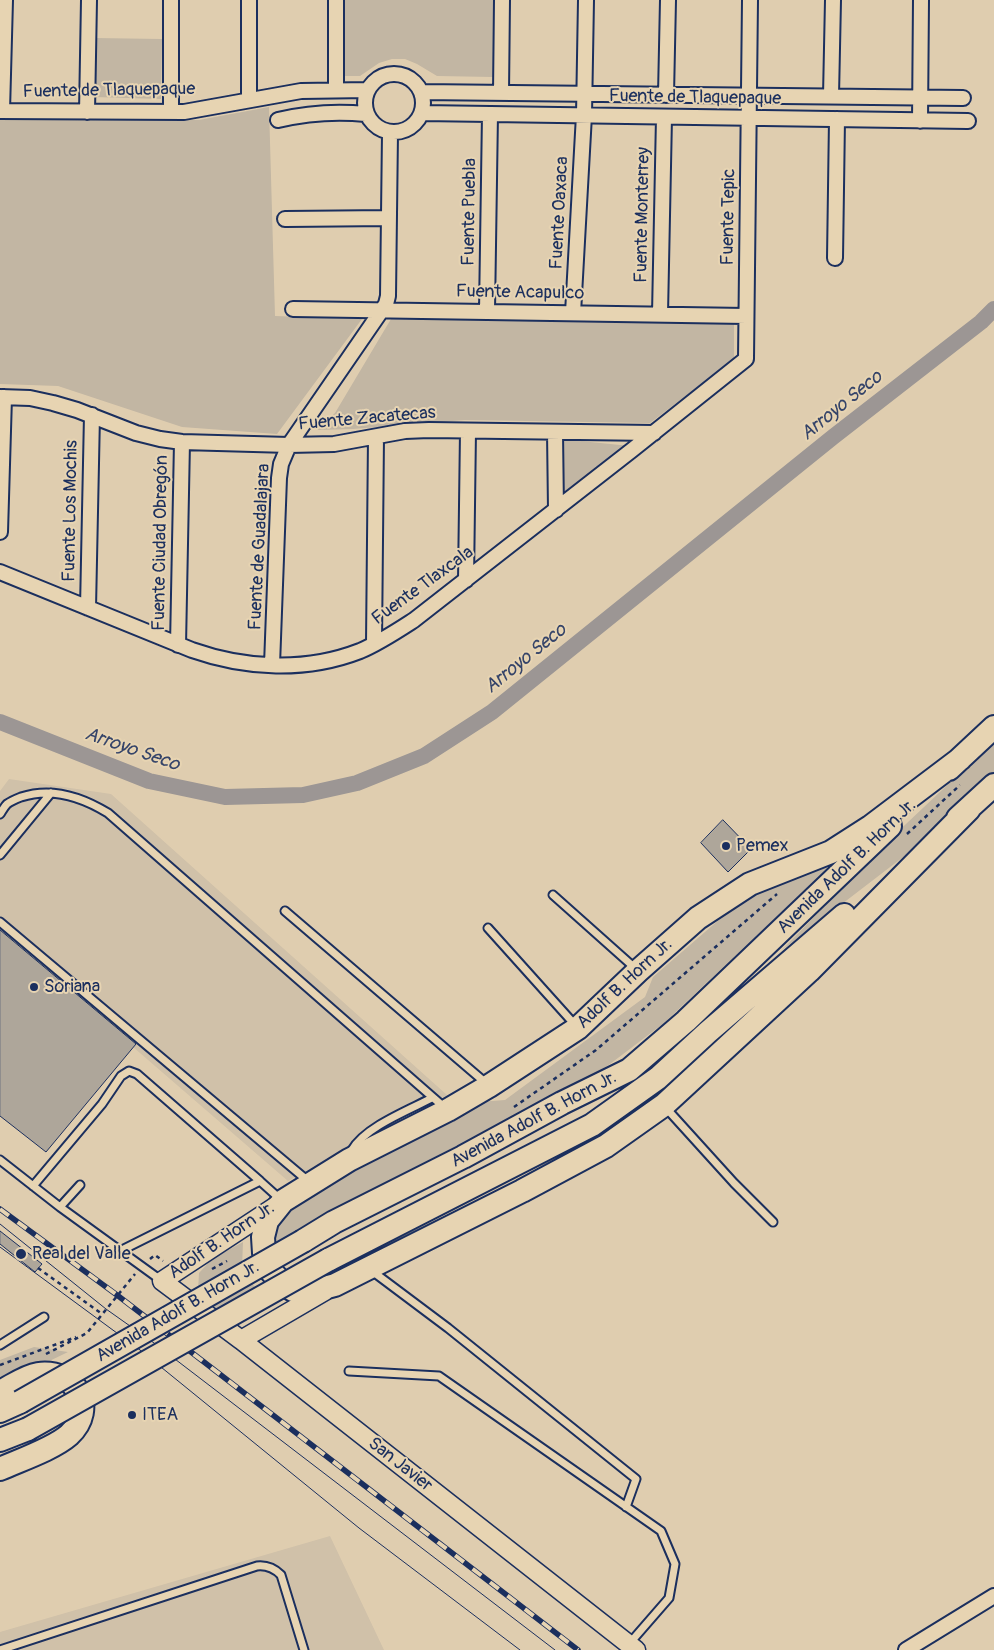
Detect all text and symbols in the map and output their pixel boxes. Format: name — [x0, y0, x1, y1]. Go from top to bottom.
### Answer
street label: Fuente de Tlaquepaque — [23, 79, 195, 103]
street label: Fuente de Tlaquepaque — [609, 86, 781, 110]
street label: Fuente Monterrey — [631, 147, 655, 283]
street label: Fuente Oaxaca — [546, 156, 574, 270]
street label: Fuente Puebla — [458, 158, 482, 266]
street label: Fuente Tepic — [717, 168, 741, 266]
street label: Fuente Acapulco — [456, 281, 584, 305]
water label: Arroyo Seco — [797, 366, 887, 446]
street label: Fuente Zacatecas — [297, 402, 437, 436]
street label: Fuente Los Mochis — [59, 440, 83, 582]
street label: Fuente Ciudad Obregón — [149, 455, 173, 631]
street label: Fuente de Guadalajara — [245, 463, 275, 631]
street label: Fuente Tlaxcala — [368, 542, 478, 630]
water label: Arroyo Seco — [481, 619, 571, 699]
water label: Arroyo Seco — [82, 723, 182, 777]
street label: Avenida Adolf B. Horn Jr. — [773, 795, 921, 939]
place label: Pemex — [736, 835, 788, 857]
marker: Pemex — [720, 840, 732, 852]
street label: Adolf B. Horn Jr. — [573, 934, 677, 1034]
place label: Soriana — [44, 976, 100, 998]
marker: Soriana — [28, 981, 40, 993]
street label: Avenida Adolf B. Horn Jr. — [447, 1067, 621, 1173]
street label: Adolf B. Horn Jr. — [165, 1198, 279, 1284]
place label: Real del Valle — [32, 1243, 131, 1265]
marker: Real del Valle — [14, 1247, 28, 1261]
street label: Avenida Adolf B. Horn Jr. — [93, 1257, 263, 1367]
place label: ITEA — [142, 1404, 178, 1426]
marker: ITEA — [126, 1409, 138, 1421]
street label: San Javier — [363, 1433, 437, 1497]

